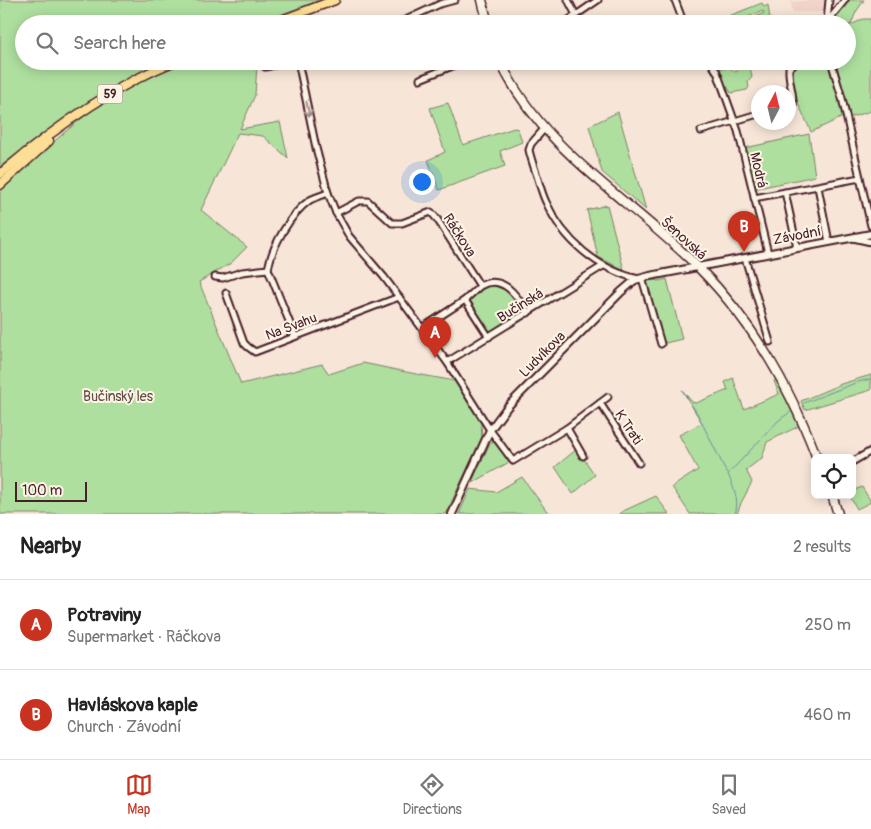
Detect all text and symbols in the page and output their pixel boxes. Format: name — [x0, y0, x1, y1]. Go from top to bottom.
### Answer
search box — [15, 15, 856, 70]
icon: search — [33, 29, 61, 57]
text: Search here — [73, 31, 166, 55]
road number: 59 — [98, 85, 122, 104]
north arrow — [751, 85, 796, 130]
one-way arrow — [304, 101, 314, 117]
street label: Modrá — [746, 151, 771, 190]
your location — [409, 169, 435, 195]
street label: Ráčkova — [439, 210, 480, 260]
pin: B — [728, 211, 760, 252]
street label: Šenovská — [657, 213, 711, 263]
street label: Závodní — [772, 222, 823, 248]
street label: Bučinská — [494, 285, 546, 326]
street label: Na Svahu — [263, 309, 319, 344]
pin: A — [419, 317, 451, 358]
street label: Ludvíkova — [516, 328, 569, 381]
park label: Bučinský les — [83, 388, 154, 405]
street label: K Trati — [611, 407, 646, 448]
map controls — [811, 454, 856, 499]
button: locate — [811, 454, 856, 499]
scale bar — [15, 479, 88, 502]
text: 100 m — [22, 482, 62, 499]
text: Nearby — [20, 533, 81, 560]
text: 2 results — [793, 537, 851, 557]
text: Potraviny — [67, 603, 141, 627]
text: A — [31, 615, 41, 635]
text: 250 m — [805, 615, 851, 635]
text: Supermarket · Ráčkova — [67, 627, 221, 647]
text: Havláskova kaple — [67, 693, 198, 717]
text: B — [31, 705, 41, 725]
text: 460 m — [804, 705, 851, 725]
text: Church · Závodní — [67, 717, 181, 737]
tab: Map — [125, 771, 153, 818]
tab: Directions — [402, 771, 462, 818]
tab: Saved — [711, 771, 746, 818]

